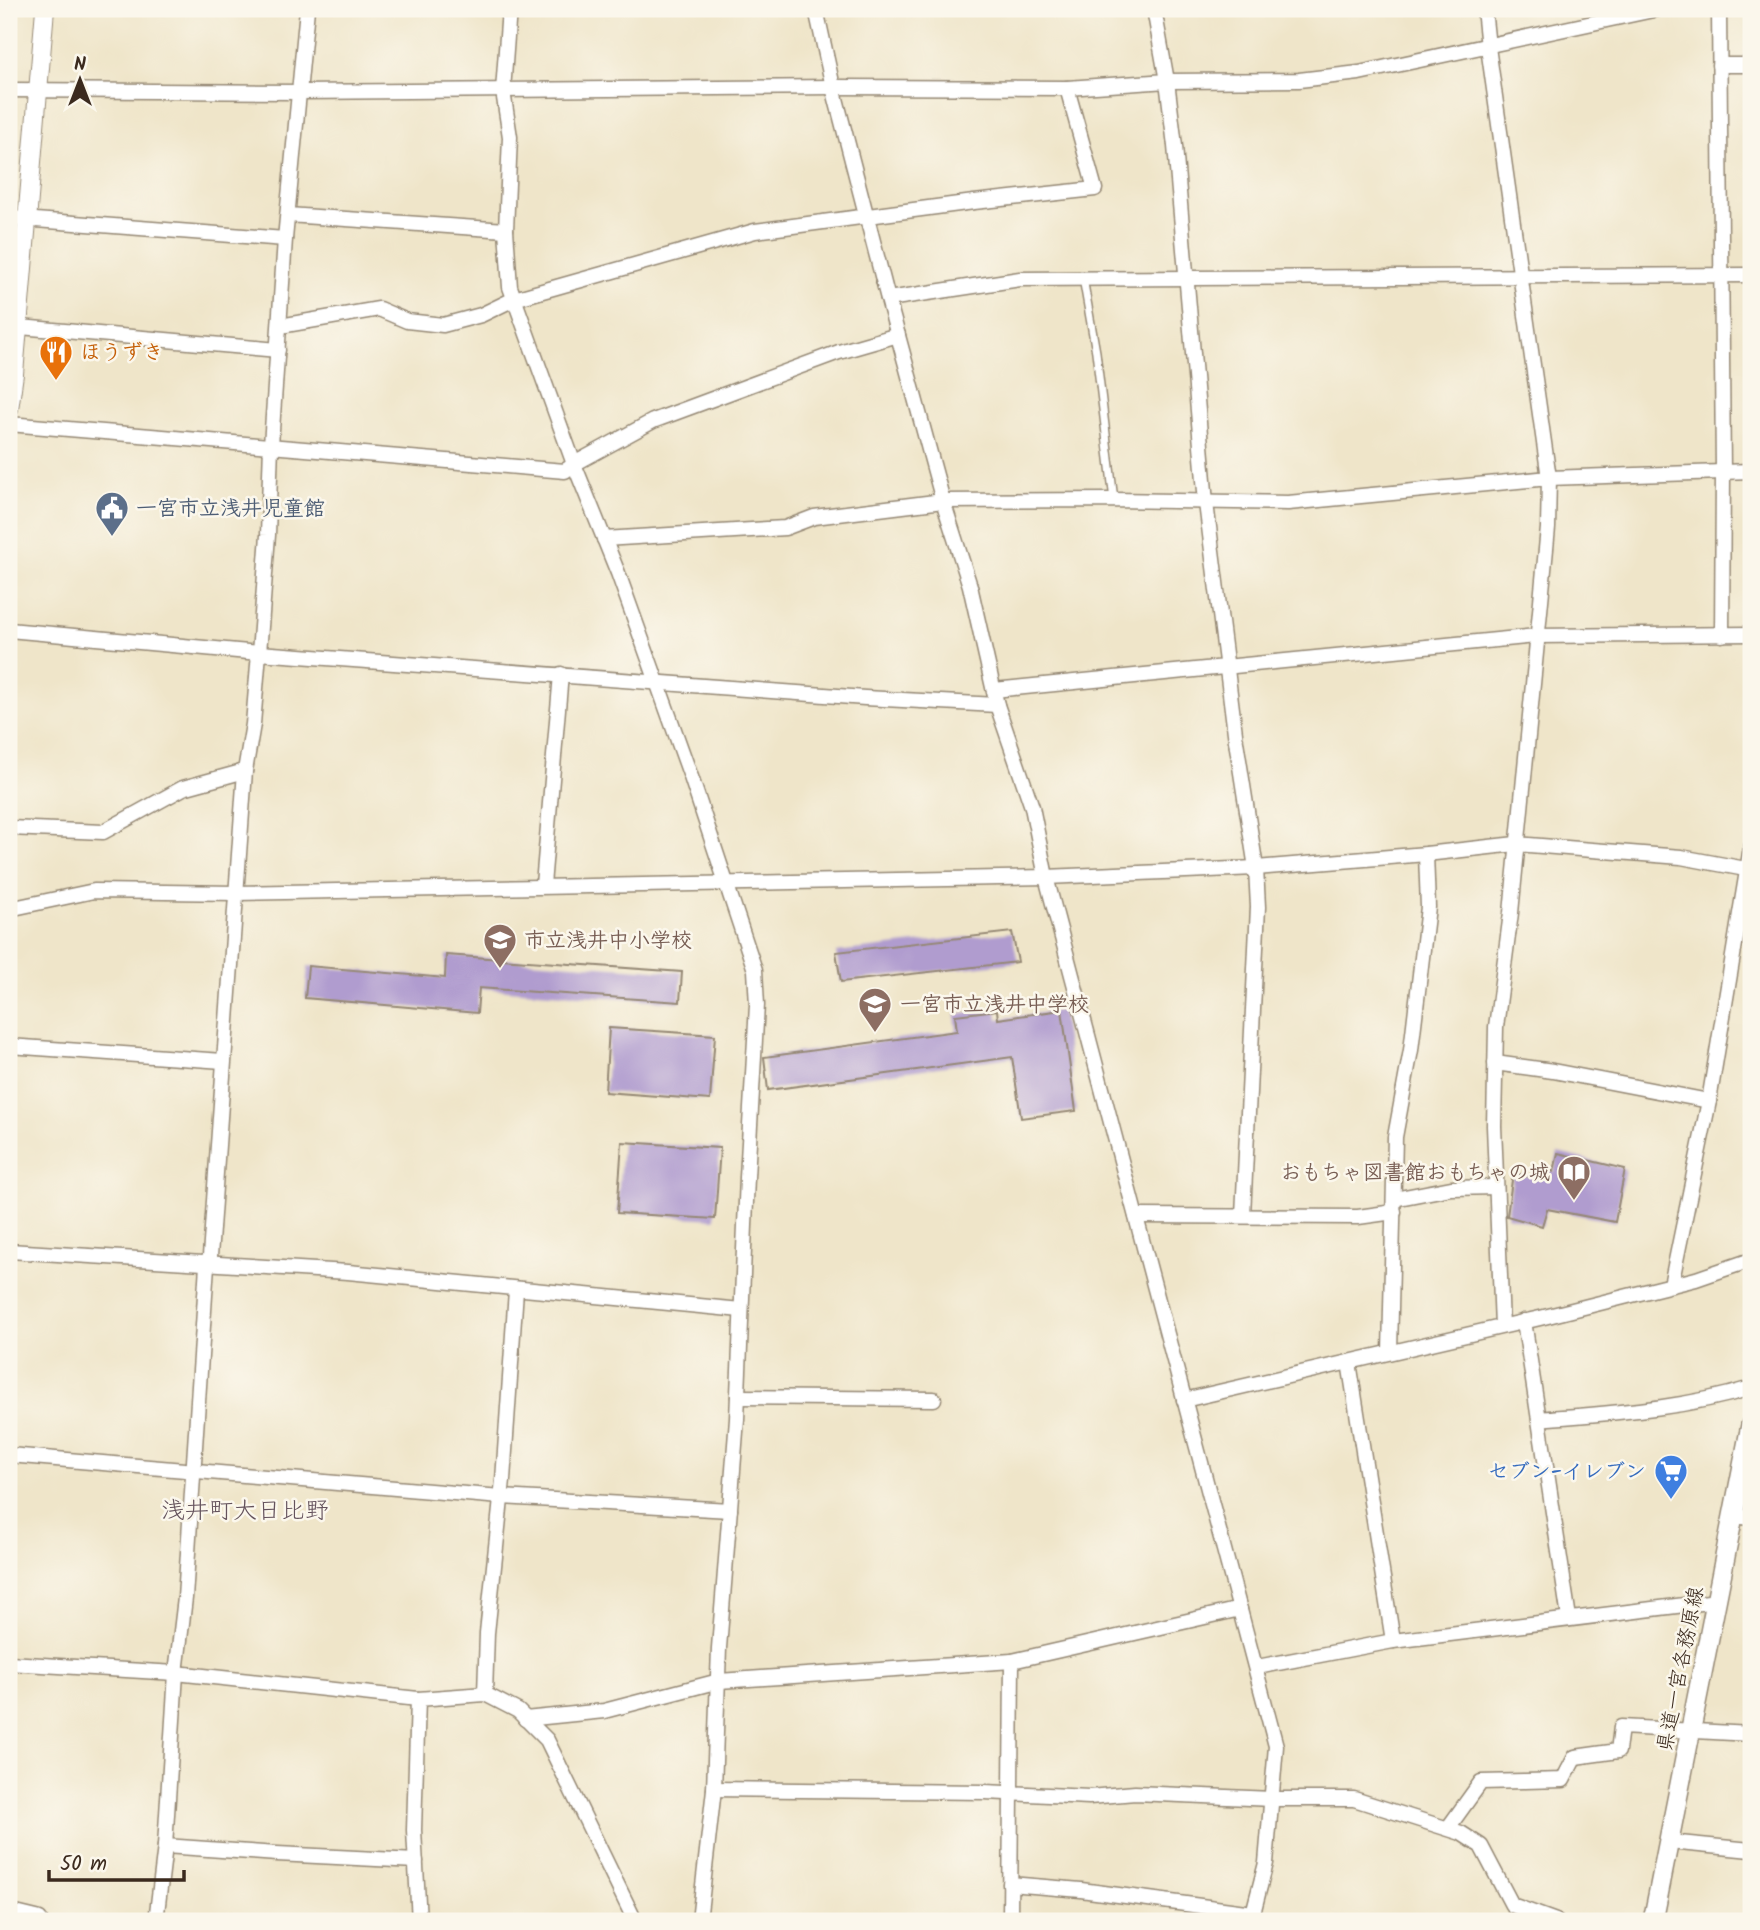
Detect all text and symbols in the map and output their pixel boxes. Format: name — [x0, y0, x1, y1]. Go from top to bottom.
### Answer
north arrow — [46, 46, 116, 116]
text: N — [74, 50, 86, 80]
restaurant icon: ほうずき — [37, 333, 75, 382]
place label: ほうずき — [80, 337, 164, 370]
public building icon: 一宮市立浅井児童館 — [93, 489, 131, 538]
place label: 一宮市立浅井児童館 — [136, 493, 325, 526]
school or university icon: 市立浅井中小学校 — [481, 921, 519, 970]
place label: 市立浅井中小学校 — [524, 925, 692, 958]
school or university icon: 一宮市立浅井中学校 — [856, 985, 894, 1034]
place label: 一宮市立浅井中学校 — [900, 989, 1089, 1022]
library icon: おもちゃ図書館おもちゃの城 — [1555, 1153, 1593, 1202]
place label: おもちゃ図書館おもちゃの城 — [1280, 1157, 1550, 1190]
supermarket icon: セブン-イレブン — [1652, 1452, 1690, 1501]
place label: セブン-イレブン — [1488, 1456, 1646, 1489]
district label: 浅井町大日比野 — [161, 1492, 329, 1531]
street label: 県道一宮各務原線 — [1649, 1584, 1714, 1755]
scale bar — [49, 1839, 184, 1883]
text: 50 m — [60, 1848, 107, 1881]

